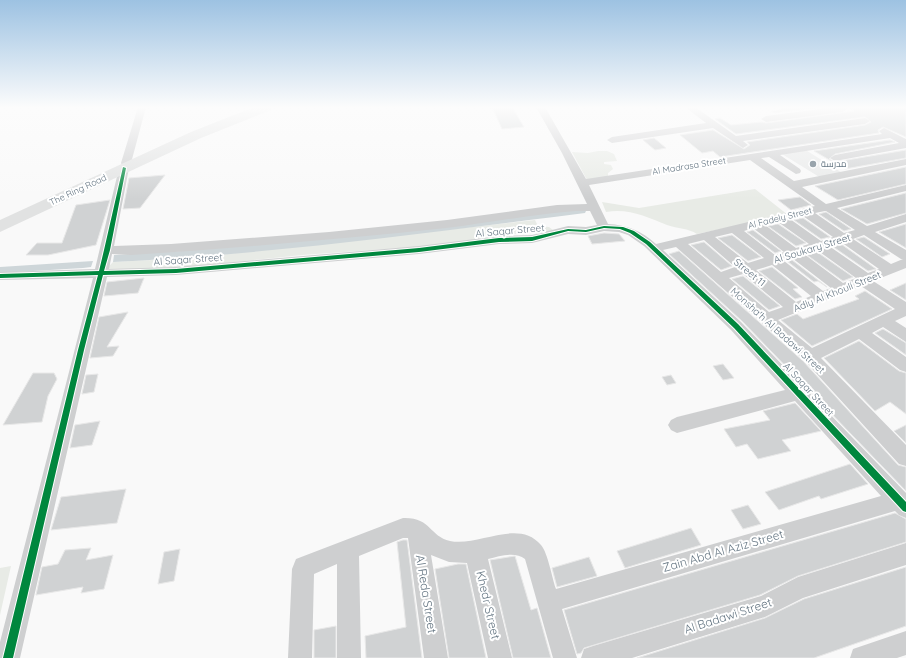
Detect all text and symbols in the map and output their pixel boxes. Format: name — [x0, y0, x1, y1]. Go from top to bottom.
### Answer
street label: Al Madrasa Street — [651, 154, 726, 177]
place label: مدرسة — [821, 158, 847, 169]
marker: مدرسة — [808, 159, 818, 169]
street label: The Ring Road — [48, 172, 108, 208]
street label: Al Fadely Street — [747, 204, 813, 231]
street label: Al Saqar Street — [475, 221, 546, 240]
street label: Al Soukary Street — [772, 230, 853, 266]
street label: Al Saqar Street — [153, 251, 224, 268]
street label: Street 11 — [731, 256, 768, 289]
street label: Adly Al Khouli Street — [792, 268, 883, 315]
street label: Monsha'h Al Badawi Street — [728, 284, 828, 377]
street label: Al Saqar Street — [780, 360, 837, 420]
street label: Zain Abd Al Aziz Street — [661, 526, 785, 575]
street label: Al Reda Street — [413, 554, 440, 634]
street label: Khedr Street — [473, 569, 504, 641]
street label: Al Badawi Street — [682, 594, 773, 637]

